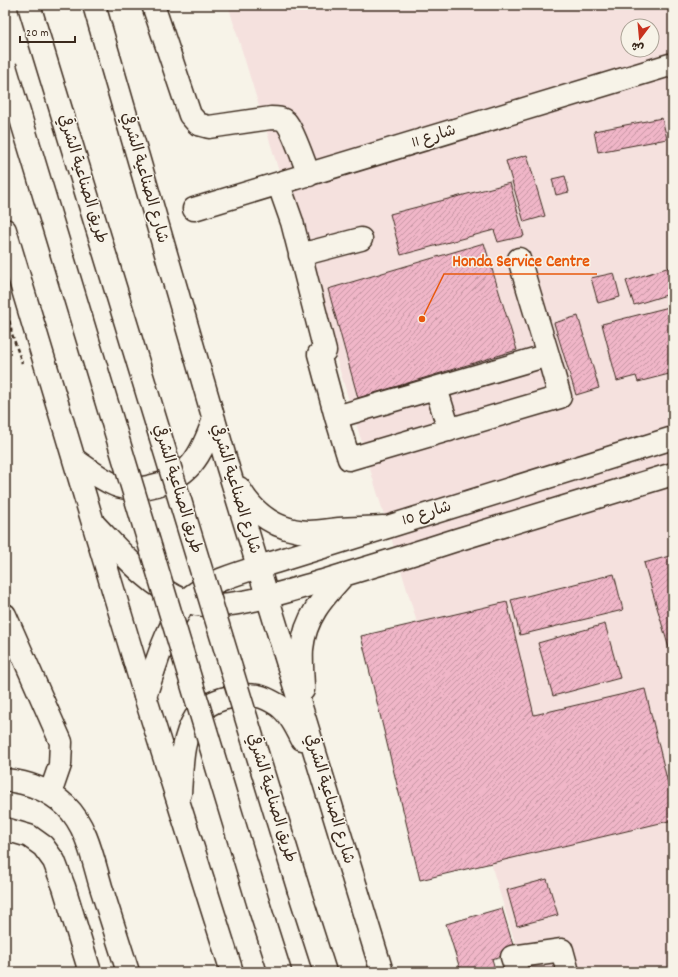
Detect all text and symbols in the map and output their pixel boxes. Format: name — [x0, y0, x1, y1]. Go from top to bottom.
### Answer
scale bar — [20, 18, 75, 44]
north arrow — [620, 18, 660, 58]
text: 20 m — [26, 25, 49, 42]
text: ش — [630, 36, 646, 55]
street label: شارع الصناعية الشرقي — [114, 110, 175, 246]
street label: طريق الصناعية الشرقي — [51, 111, 114, 247]
street label: شارع 11 — [409, 119, 459, 155]
callout: Honda Service Centre — [444, 245, 597, 274]
text: Honda Service Centre — [452, 251, 590, 275]
street label: طريق الصناعية الشرقي — [146, 421, 209, 557]
street label: شارع الصناعية الشرقي — [204, 421, 267, 557]
street label: شارع 10 — [399, 496, 455, 532]
street label: طريق الصناعية الشرقي — [240, 730, 303, 866]
street label: شارع الصناعية الشرقي — [298, 731, 361, 867]

